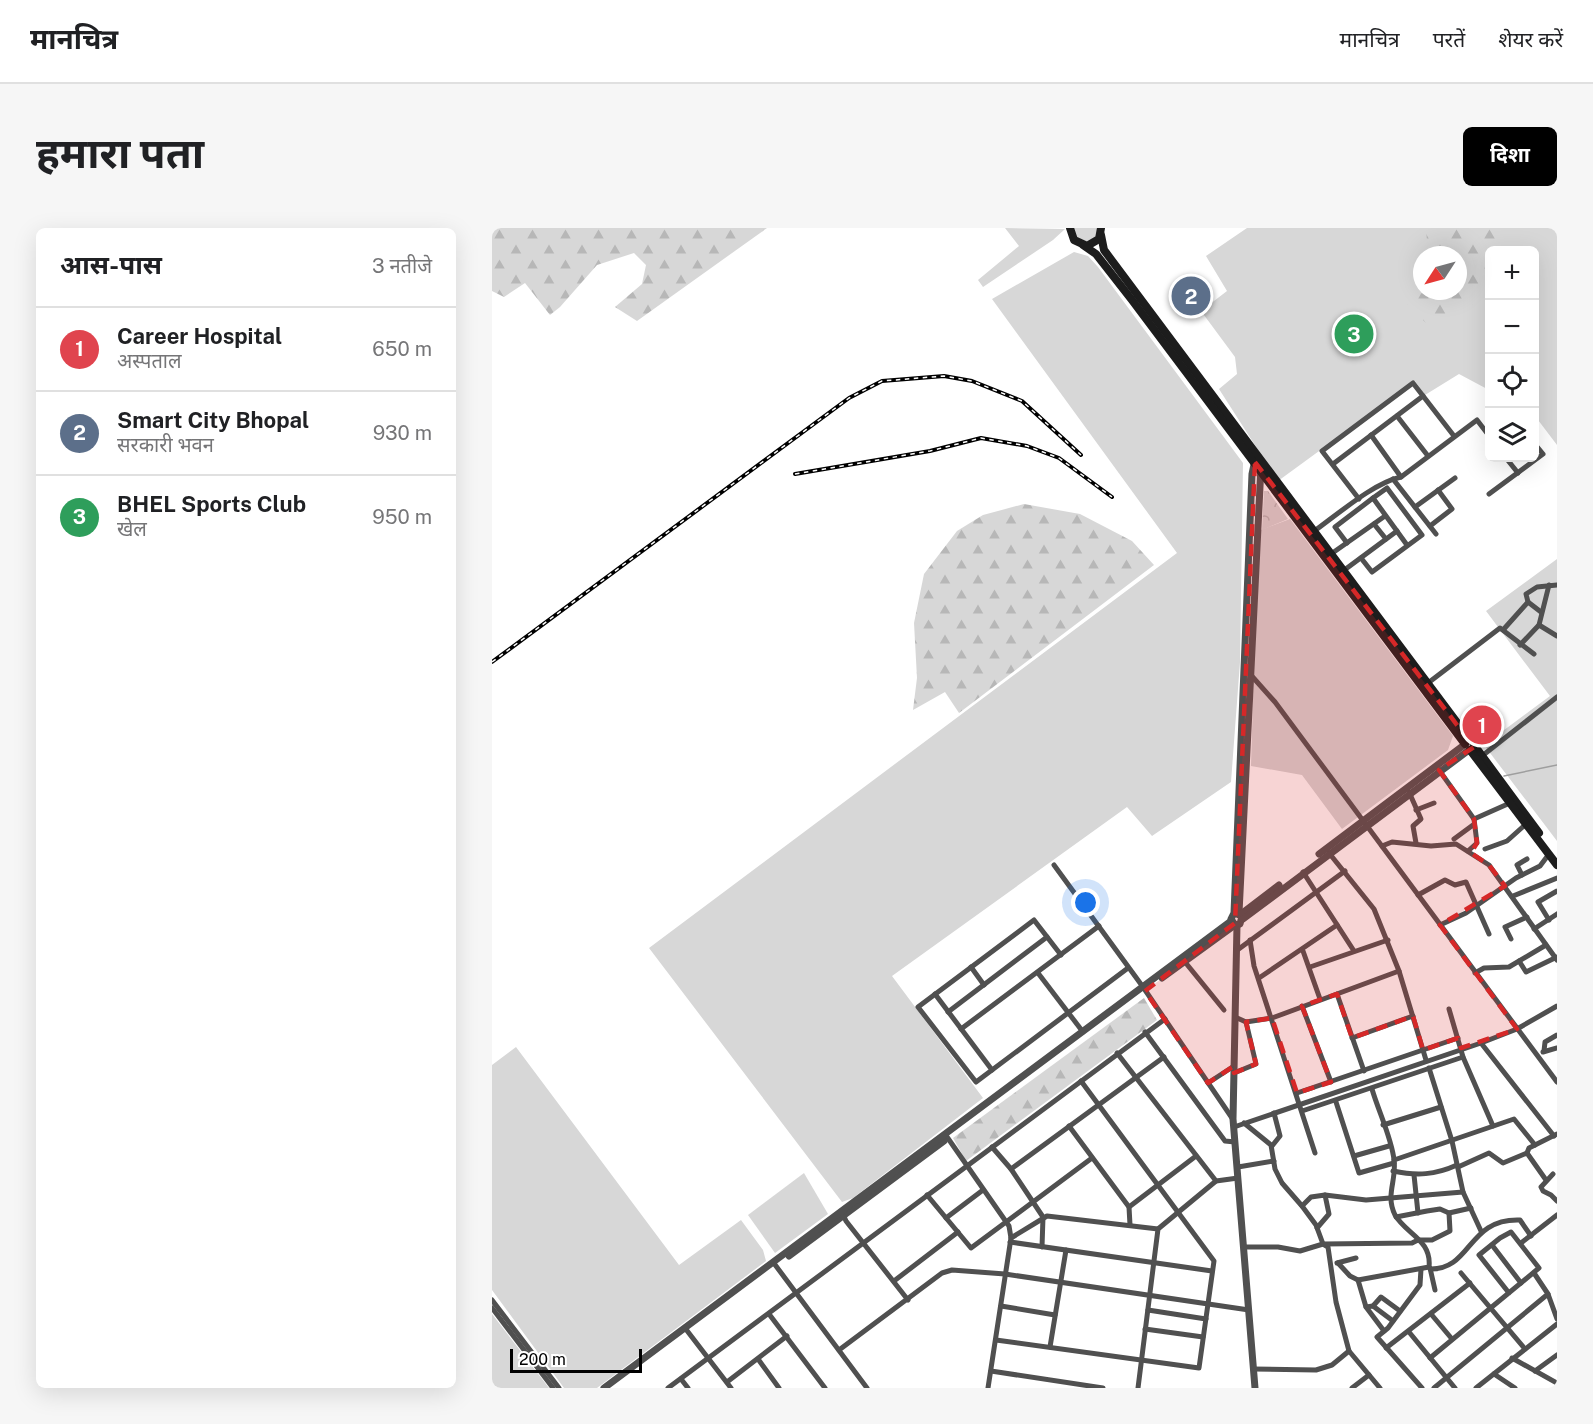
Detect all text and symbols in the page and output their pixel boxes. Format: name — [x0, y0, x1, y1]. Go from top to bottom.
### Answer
text: मानचित्र — [30, 22, 118, 55]
text: मानचित्र — [1340, 27, 1400, 52]
text: परतें — [1433, 27, 1465, 52]
text: शेयर करें — [1498, 27, 1563, 52]
button: दिशा — [1463, 127, 1557, 186]
text: हमारा पता — [36, 128, 204, 177]
north arrow — [1413, 246, 1467, 300]
map controls — [1485, 246, 1539, 462]
button: + — [1485, 246, 1539, 300]
text: आस-पास — [60, 249, 162, 280]
text: 3 नतीजे — [372, 254, 432, 278]
pin: 2 — [1172, 274, 1210, 318]
button: − — [1485, 300, 1539, 354]
pin: 3 — [1334, 312, 1374, 356]
text: Career Hospital — [117, 323, 282, 349]
text: 1 — [75, 337, 84, 361]
text: 650 m — [372, 337, 432, 361]
text: अस्पताल — [117, 349, 182, 373]
button: locate — [1485, 354, 1539, 408]
text: Smart City Bhopal — [117, 407, 309, 433]
button: layers — [1485, 408, 1539, 462]
text: 2 — [73, 421, 86, 445]
text: 930 m — [373, 421, 432, 445]
text: सरकारी भवन — [117, 433, 214, 457]
text: BHEL Sports Club — [117, 491, 306, 517]
text: 3 — [73, 505, 86, 529]
text: 950 m — [372, 505, 432, 529]
text: खेल — [117, 517, 147, 541]
pin: 1 — [1462, 702, 1502, 748]
your location — [1071, 888, 1100, 917]
scale bar — [510, 1346, 642, 1374]
text: 200 m — [519, 1350, 566, 1369]

